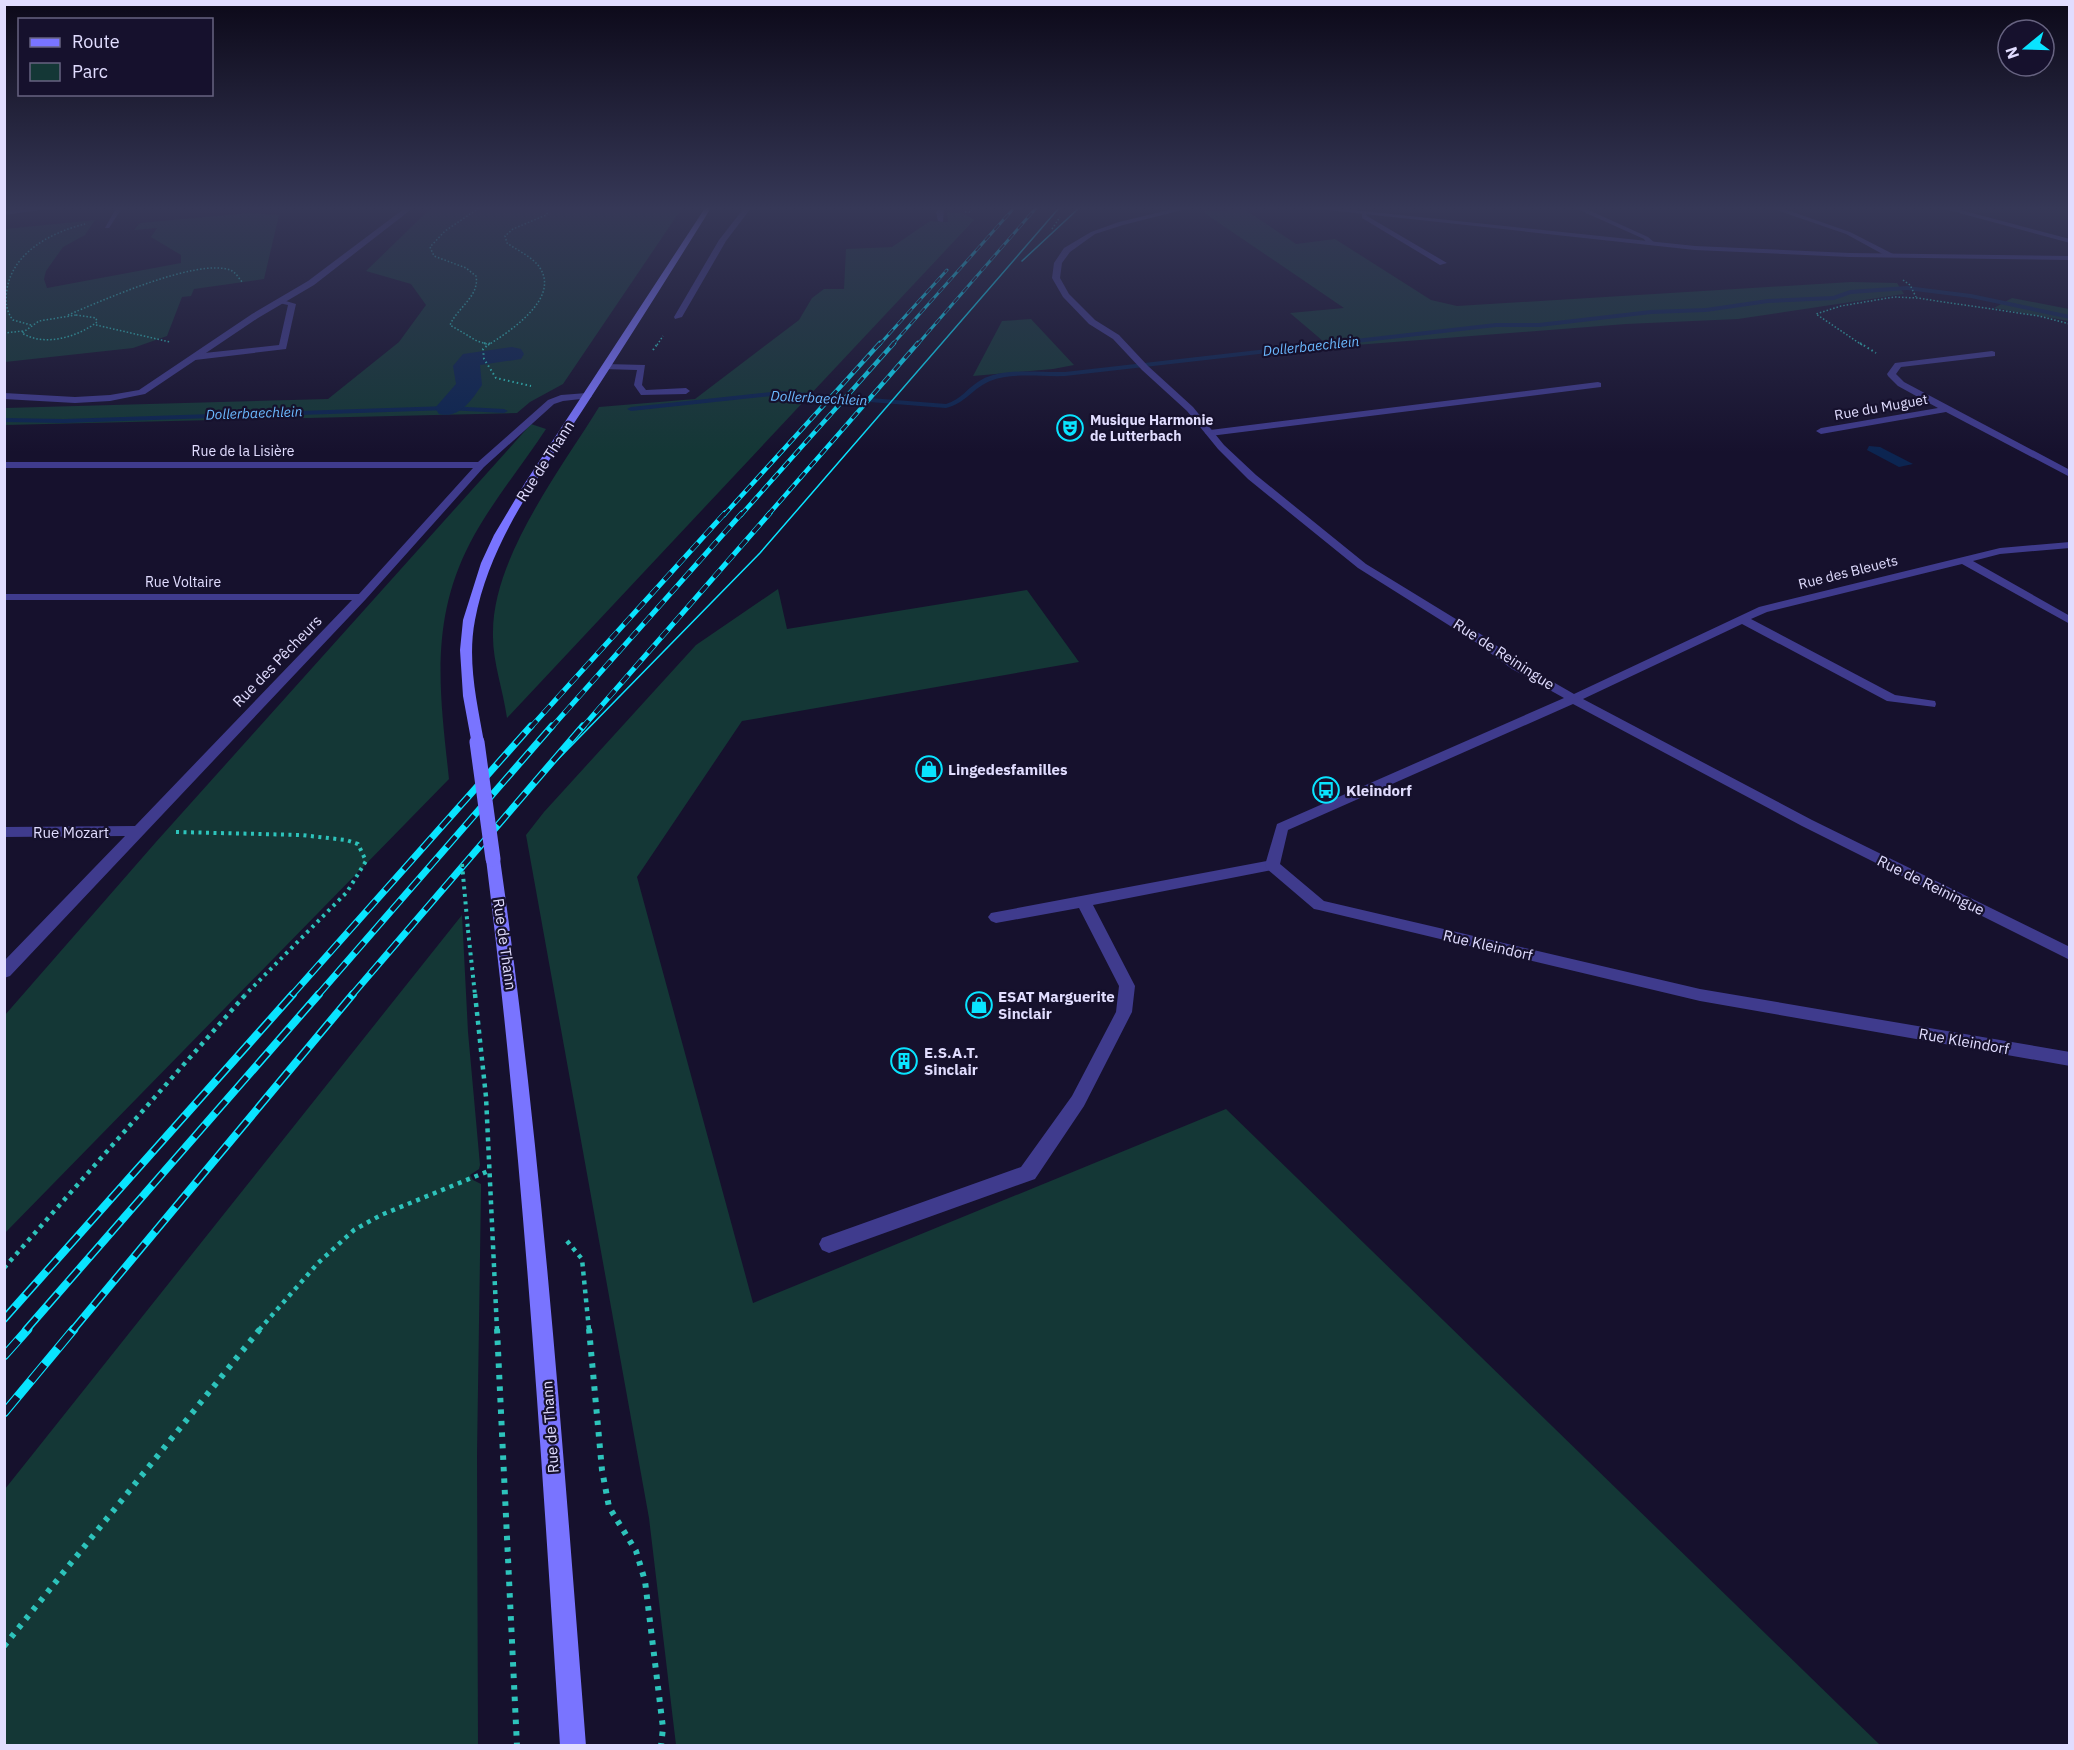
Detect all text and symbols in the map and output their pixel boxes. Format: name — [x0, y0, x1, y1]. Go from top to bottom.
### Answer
legend — [18, 18, 213, 96]
north arrow — [1996, 18, 2056, 78]
text: Route — [72, 30, 120, 53]
text: N — [2000, 44, 2023, 62]
text: Parc — [72, 60, 108, 83]
water label: Dollerbaechlein — [1262, 332, 1360, 360]
water label: Dollerbaechlein — [770, 386, 868, 410]
street label: Rue du Muguet — [1833, 390, 1929, 424]
water label: Dollerbaechlein — [205, 402, 303, 424]
place label: Musique Harmonie de Lutterbach — [1090, 411, 1213, 445]
theatre icon: Musique Harmonie de Lutterbach — [1055, 413, 1085, 443]
street label: Rue de Thann — [512, 417, 578, 505]
street label: Rue de la Lisière — [192, 442, 295, 460]
street label: Rue des Bleuets — [1796, 551, 1900, 593]
street label: Rue Voltaire — [145, 573, 221, 591]
street label: Rue des Pêcheurs — [228, 611, 326, 711]
street label: Rue de Reiningue — [1450, 614, 1558, 694]
shop icon: Lingedesfamilles — [914, 754, 944, 784]
place label: Lingedesfamilles — [948, 760, 1068, 779]
bus stop icon: Kleindorf — [1311, 775, 1341, 805]
place label: Kleindorf — [1346, 781, 1412, 800]
street label: Rue Mozart — [33, 823, 109, 842]
street label: Rue de Reiningue — [1874, 851, 1988, 919]
street label: Rue de Thann — [489, 897, 521, 991]
street label: Rue Kleindorf — [1441, 925, 1535, 965]
place label: ESAT Marguerite Sinclair — [998, 987, 1115, 1023]
shop icon: ESAT Marguerite Sinclair — [964, 990, 994, 1020]
street label: Rue Kleindorf — [1917, 1024, 2011, 1058]
place label: E.S.A.T. Sinclair — [924, 1043, 979, 1079]
building icon: E.S.A.T. Sinclair — [889, 1046, 919, 1076]
street label: Rue de Thann — [537, 1380, 563, 1474]

